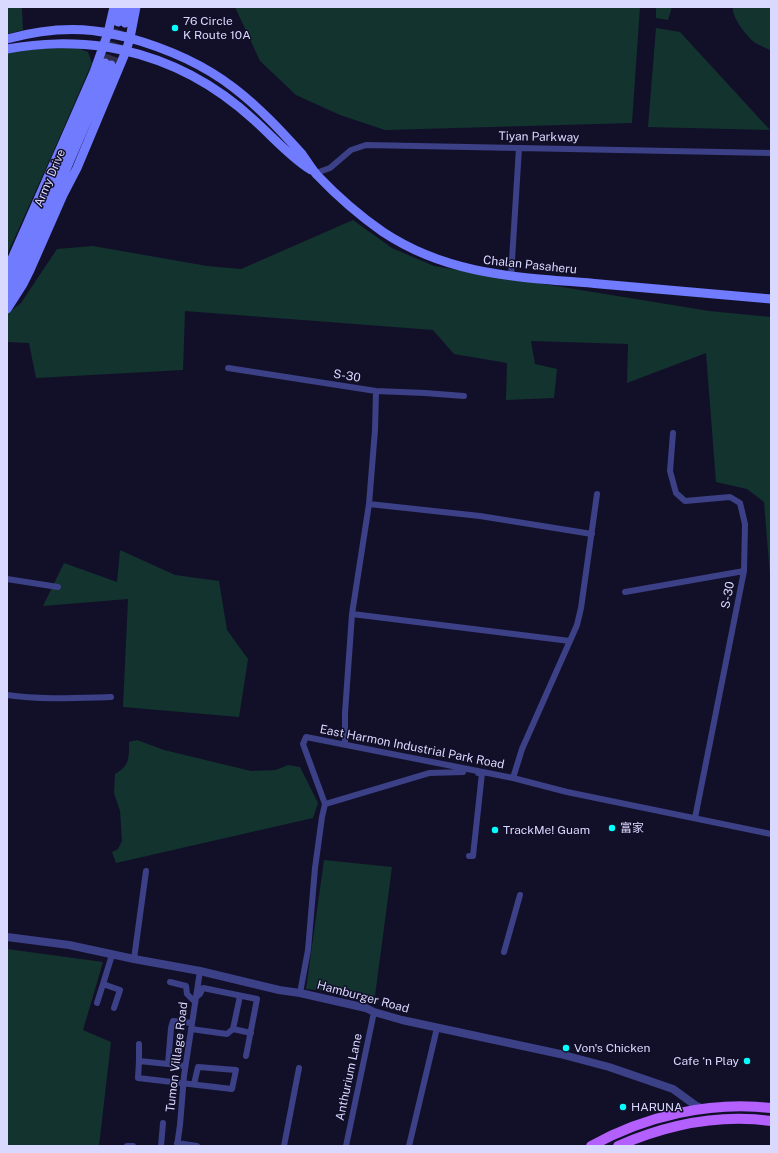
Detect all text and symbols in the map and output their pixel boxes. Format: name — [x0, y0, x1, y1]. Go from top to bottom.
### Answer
place label: 76 Circle K Route 10A — [183, 14, 251, 42]
marker: 76 Circle K Route 10A — [170, 23, 180, 33]
street label: Tiyan Parkway — [499, 129, 579, 145]
street label: Army Drive — [31, 147, 69, 209]
street label: Chalan Pasaheru — [482, 253, 578, 277]
street label: S-30 — [332, 367, 362, 385]
street label: S-30 — [718, 580, 738, 610]
street label: East Harmon Industrial Park Road — [318, 722, 506, 772]
place label: 富家 — [620, 821, 644, 835]
place label: TrackMe! Guam — [503, 823, 590, 837]
marker: 富家 — [607, 823, 617, 833]
marker: TrackMe! Guam — [490, 825, 500, 835]
street label: Hamburger Road — [315, 978, 411, 1016]
street label: Tumon Village Road — [163, 1001, 191, 1113]
street label: Anthurium Lane — [333, 1032, 365, 1122]
place label: Von's Chicken — [574, 1041, 650, 1055]
marker: Von's Chicken — [561, 1043, 571, 1053]
place label: Cafe ‘n Play — [673, 1054, 739, 1068]
marker: Cafe ‘n Play — [742, 1056, 752, 1066]
place label: HARUNA — [631, 1100, 683, 1114]
marker: HARUNA — [618, 1102, 628, 1112]

